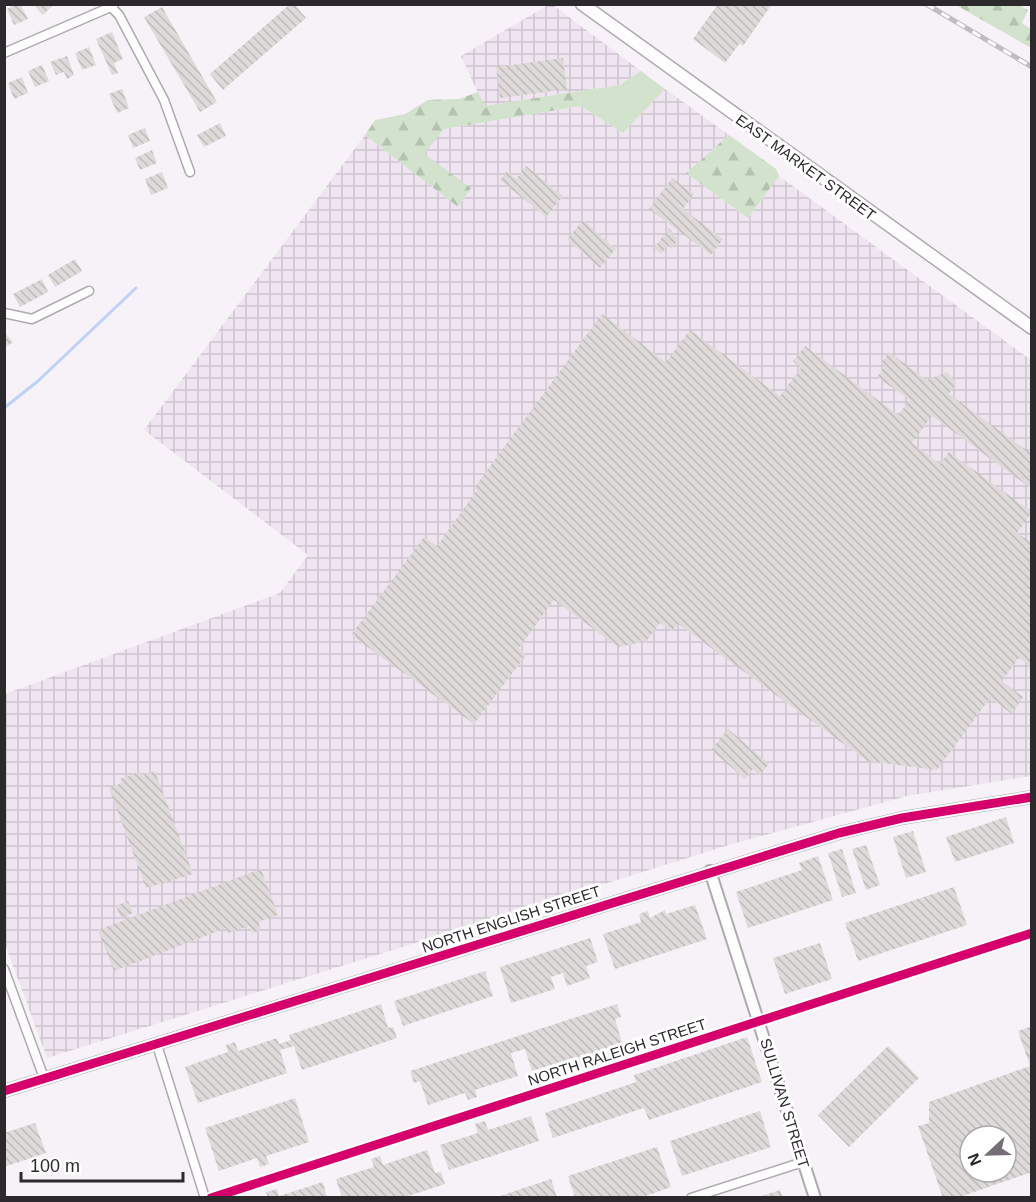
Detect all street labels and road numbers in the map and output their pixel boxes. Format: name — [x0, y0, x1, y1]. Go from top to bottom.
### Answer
street label: EAST MARKET STREET — [733, 111, 879, 223]
street label: NORTH ENGLISH STREET — [420, 882, 602, 956]
street label: NORTH RALEIGH STREET — [526, 1015, 708, 1089]
street label: SULLIVAN STREET — [757, 1036, 813, 1170]

